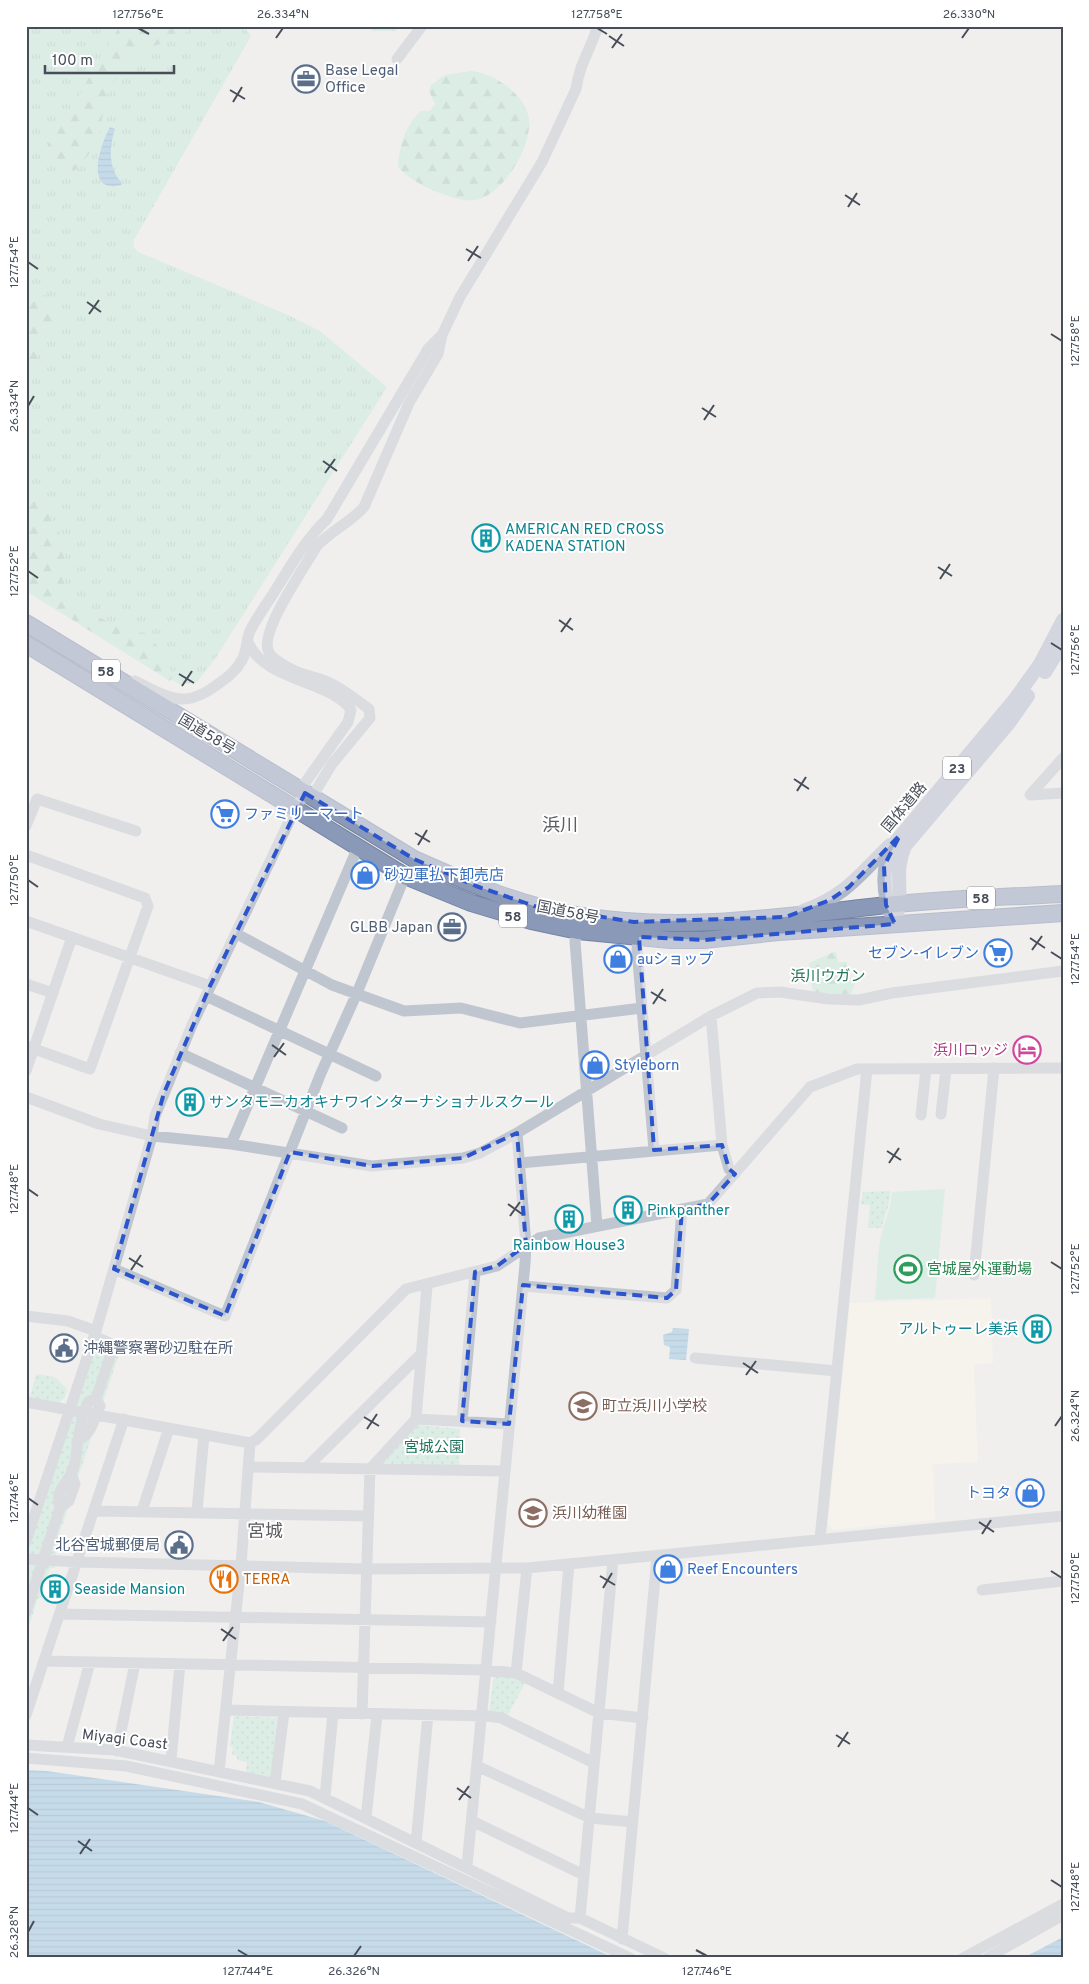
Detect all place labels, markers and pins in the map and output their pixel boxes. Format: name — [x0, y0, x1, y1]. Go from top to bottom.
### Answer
place label: Base Legal Office — [325, 62, 398, 98]
office icon: Base Legal Office — [291, 64, 321, 94]
place label: AMERICAN RED CROSS KADENA STATION — [505, 521, 665, 557]
building icon: AMERICAN RED CROSS KADENA STATION — [471, 523, 501, 553]
supermarket icon: ファミリーマート — [210, 799, 240, 829]
place label: ファミリーマート — [244, 806, 364, 825]
shop icon: 砂辺軍払下卸売店 — [350, 860, 380, 890]
place label: 砂辺軍払下卸売店 — [384, 867, 504, 886]
office icon: GLBB Japan — [437, 912, 467, 942]
place label: GLBB Japan — [350, 919, 433, 938]
supermarket icon: セブン-イレブン — [983, 938, 1013, 968]
shop icon: auショップ — [603, 944, 633, 974]
place label: セブン-イレブン — [868, 945, 979, 964]
place label: auショップ — [637, 951, 713, 970]
hotel icon: 浜川ロッジ — [1012, 1035, 1042, 1065]
place label: 浜川ロッジ — [933, 1042, 1008, 1061]
shop icon: Styleborn — [580, 1050, 610, 1080]
place label: Styleborn — [614, 1057, 679, 1076]
building icon: サンタモニカオキナワインターナショナルスクール — [175, 1087, 205, 1117]
place label: サンタモニカオキナワインターナショナルスクール — [209, 1094, 554, 1113]
building icon: Pinkpanther — [613, 1195, 643, 1225]
place label: Pinkpanther — [647, 1202, 730, 1221]
building icon: Rainbow House3 — [554, 1204, 584, 1234]
place label: Rainbow House3 — [513, 1237, 625, 1256]
sports icon: 宮城屋外運動場 — [893, 1254, 923, 1284]
place label: 宮城屋外運動場 — [927, 1261, 1032, 1280]
building icon: アルトゥーレ美浜 — [1022, 1314, 1052, 1344]
place label: アルトゥーレ美浜 — [898, 1321, 1018, 1340]
public building icon: 沖縄警察署砂辺駐在所 — [49, 1333, 79, 1363]
place label: 沖縄警察署砂辺駐在所 — [83, 1340, 233, 1359]
school or university icon: 町立浜川小学校 — [568, 1391, 598, 1421]
place label: 町立浜川小学校 — [602, 1398, 707, 1417]
shop icon: トヨタ — [1015, 1478, 1045, 1508]
place label: トヨタ — [966, 1485, 1011, 1504]
school or university icon: 浜川幼稚園 — [518, 1498, 548, 1528]
place label: 浜川幼稚園 — [552, 1505, 627, 1524]
public building icon: 北谷宮城郵便局 — [164, 1530, 194, 1560]
place label: 北谷宮城郵便局 — [55, 1536, 160, 1556]
shop icon: Reef Encounters — [653, 1554, 683, 1584]
place label: Reef Encounters — [687, 1561, 798, 1580]
restaurant icon: TERRA — [209, 1564, 239, 1594]
place label: TERRA — [243, 1571, 290, 1590]
building icon: Seaside Mansion — [40, 1574, 70, 1604]
place label: Seaside Mansion — [74, 1581, 185, 1600]

